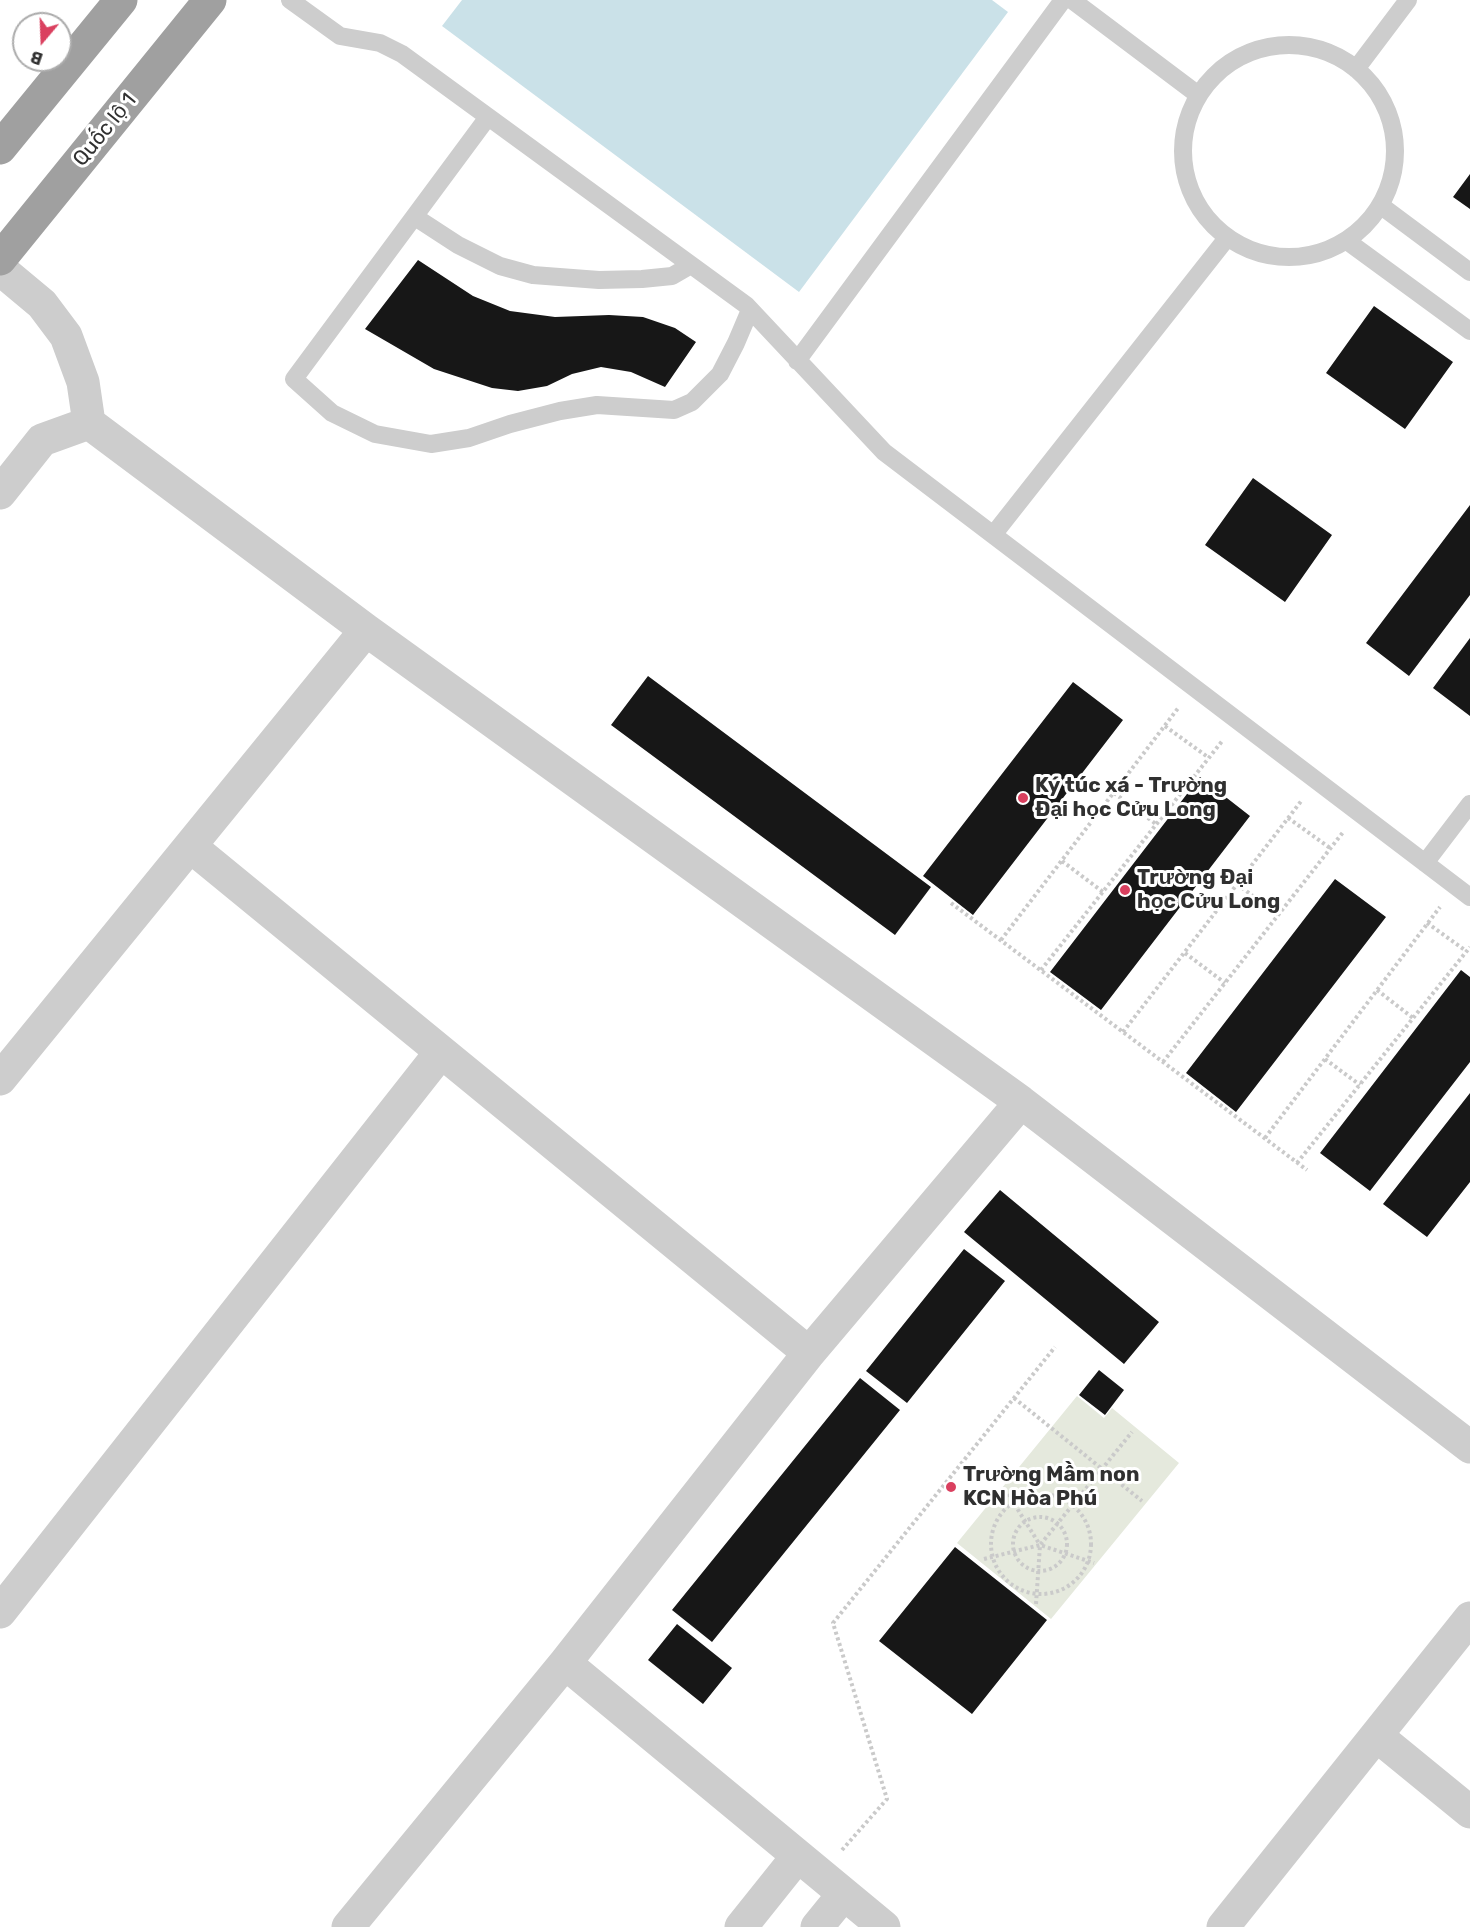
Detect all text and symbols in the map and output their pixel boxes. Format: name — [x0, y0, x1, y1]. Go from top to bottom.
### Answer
north arrow — [12, 12, 72, 72]
text: B — [28, 47, 45, 68]
street label: Quốc lộ 1 — [68, 88, 142, 172]
place label: Ký túc xá - Trường Đại học Cửu Long — [1035, 773, 1227, 823]
marker: Ký túc xá - Trường Đại học Cửu Long — [1016, 791, 1030, 805]
place label: Trường Đại học Cửu Long — [1137, 865, 1280, 915]
marker: Trường Đại học Cửu Long — [1118, 883, 1132, 897]
place label: Trường Mầm non KCN Hòa Phú — [963, 1462, 1139, 1512]
marker: Trường Mầm non KCN Hòa Phú — [944, 1480, 958, 1494]

